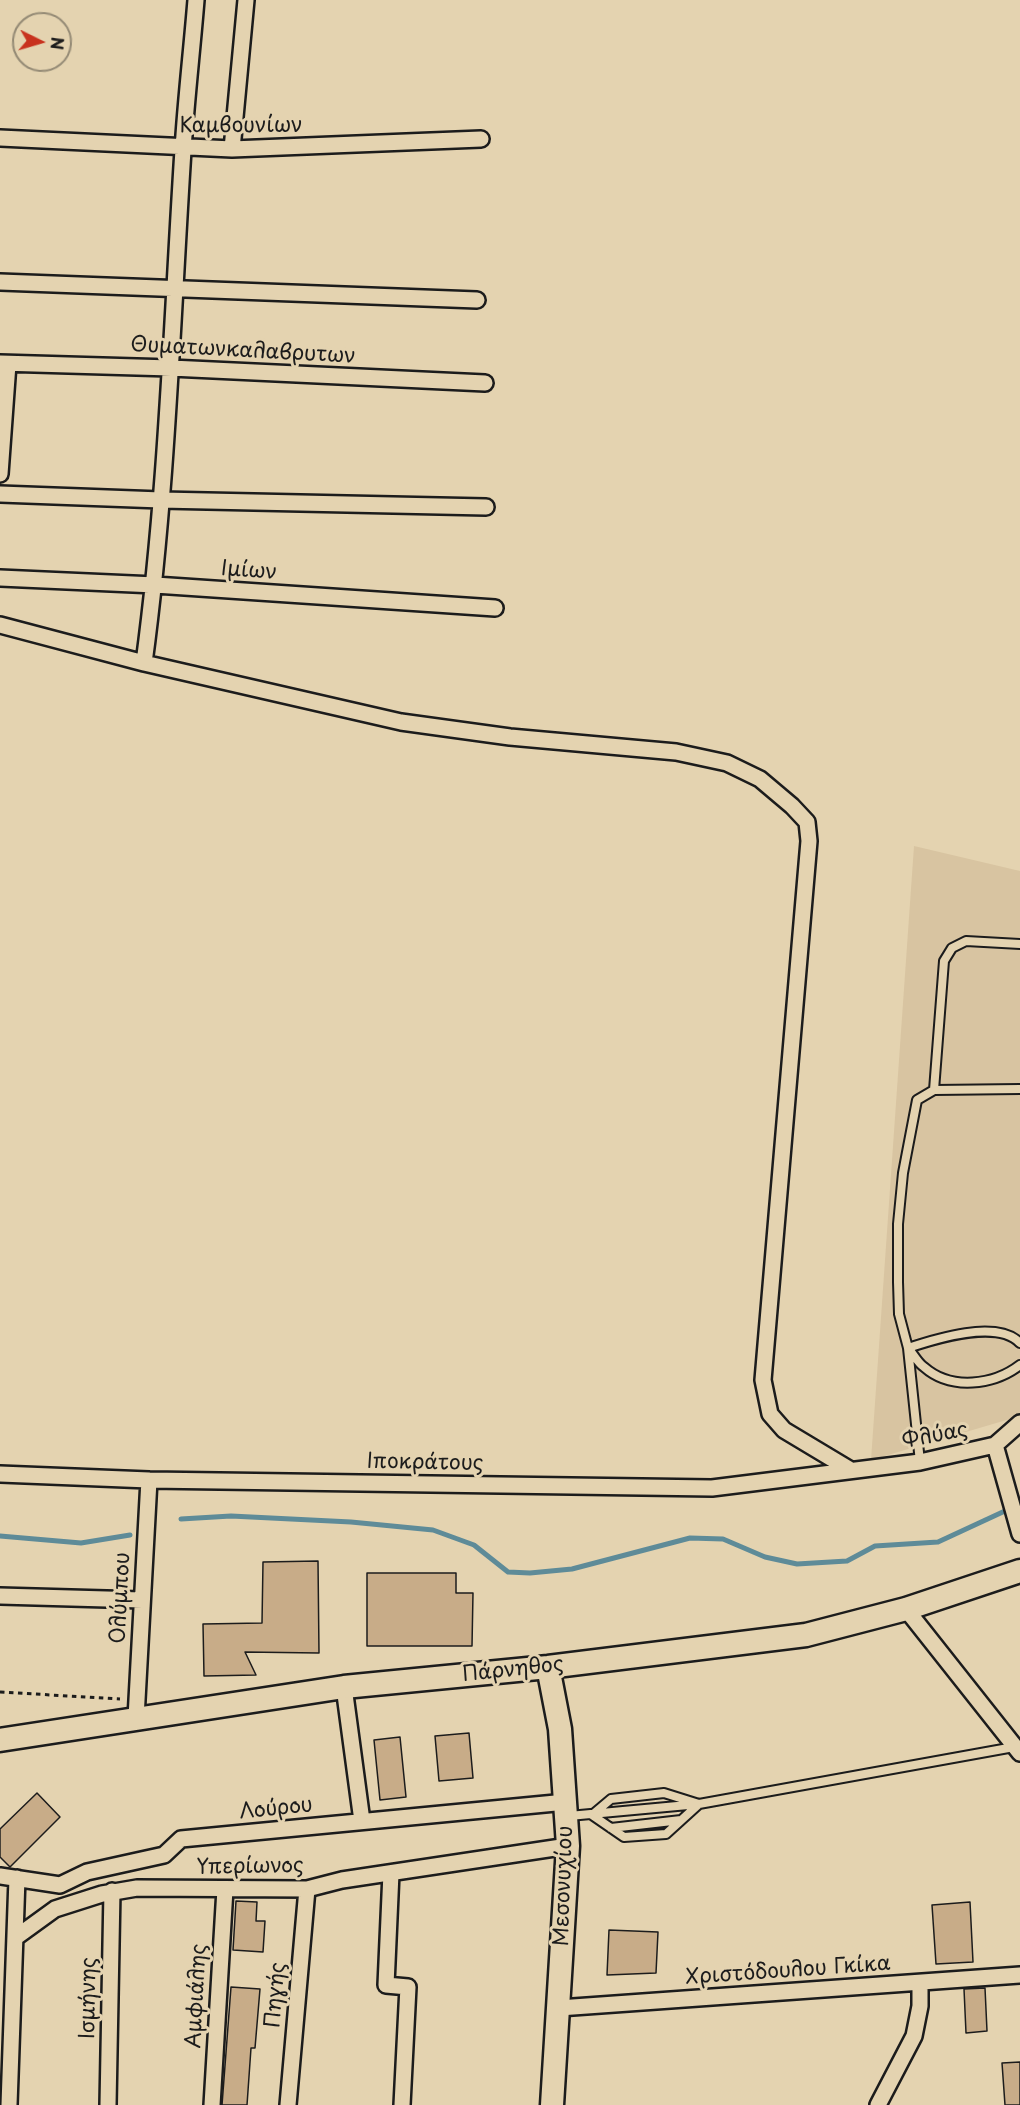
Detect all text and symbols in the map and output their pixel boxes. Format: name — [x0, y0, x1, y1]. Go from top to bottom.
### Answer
north arrow — [12, 12, 72, 72]
text: N — [45, 36, 70, 51]
street label: Καμβουνίων — [179, 113, 303, 139]
street label: Θυματωνκαλαβρυτων — [130, 333, 356, 369]
street label: Ιμίων — [220, 556, 278, 586]
street label: Φλύας — [900, 1417, 970, 1455]
street label: Ιποκράτους — [366, 1449, 484, 1477]
street label: Ολύμπου — [106, 1552, 136, 1644]
street label: Πάρνηθος — [461, 1652, 565, 1688]
street label: Λούρου — [238, 1793, 314, 1825]
street label: Μεσονυχίου — [549, 1825, 579, 1947]
street label: Υπερίωνος — [196, 1853, 304, 1881]
street label: Αμφιάλης — [182, 1943, 212, 2049]
street label: Χριστόδουλου Γκίκα — [685, 1951, 891, 1991]
street label: Ισμήνης — [76, 1957, 102, 2039]
street label: Πηγής — [261, 1961, 291, 2029]

